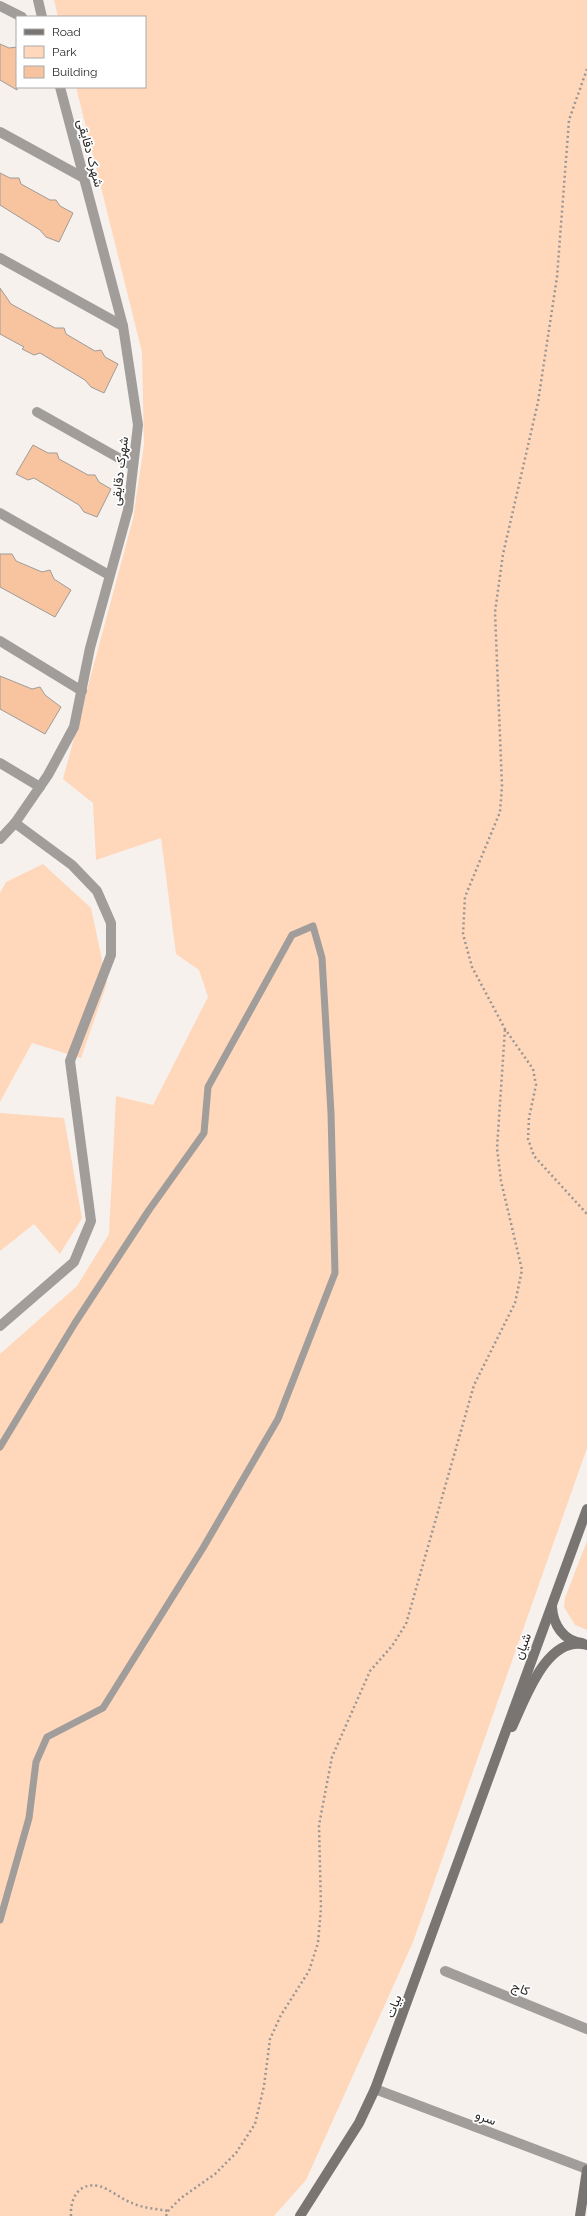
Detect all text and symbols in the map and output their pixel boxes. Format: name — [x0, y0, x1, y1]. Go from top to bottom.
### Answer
legend — [16, 16, 146, 88]
text: Road — [52, 25, 81, 39]
text: Park — [52, 45, 77, 59]
text: Building — [52, 65, 98, 79]
street label: شهرک دقایقی — [73, 117, 107, 189]
street label: شهرک دقایقی — [108, 436, 132, 507]
street label: شیان — [511, 1631, 535, 1662]
street label: کاج — [509, 1978, 532, 2001]
street label: بیات — [382, 1992, 405, 2020]
street label: سرو — [473, 2107, 498, 2129]

